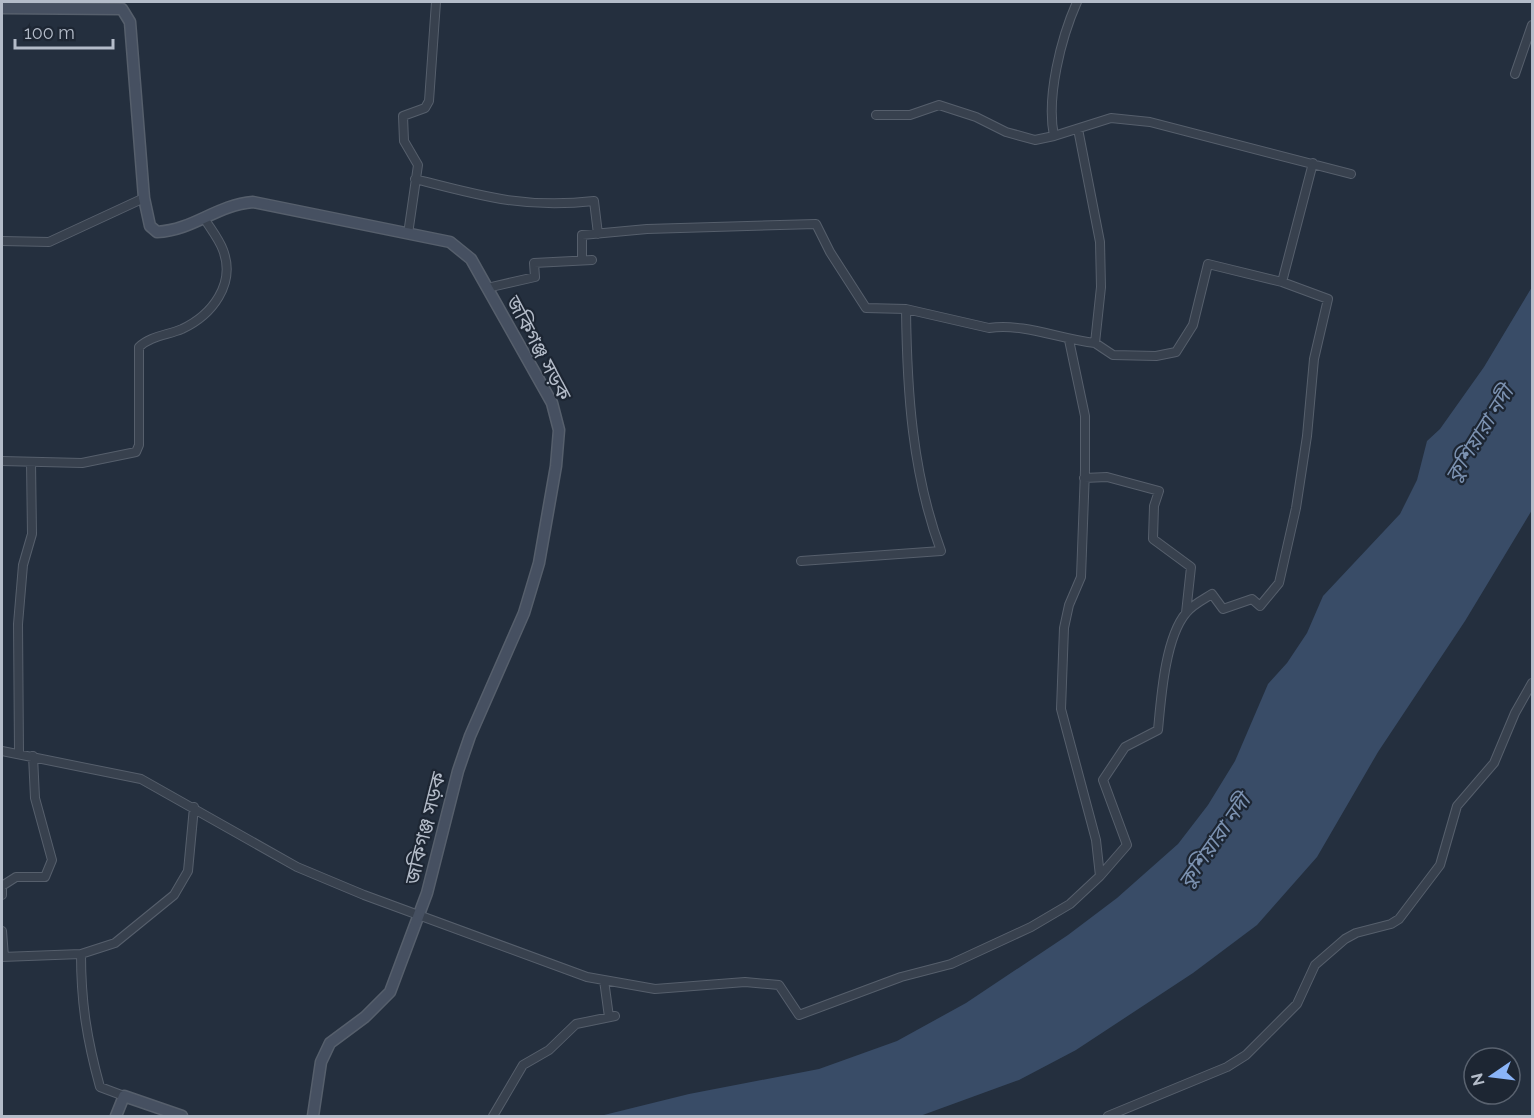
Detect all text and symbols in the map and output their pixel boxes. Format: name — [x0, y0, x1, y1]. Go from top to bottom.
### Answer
scale bar — [15, 12, 112, 50]
text: 100 m — [24, 22, 75, 43]
street label: জকিগঞ্জ সড়ক — [501, 291, 577, 405]
water label: কুশিয়ারা নদী — [1440, 378, 1521, 487]
street label: জকিগঞ্জ সড়ক — [399, 769, 451, 888]
water label: কুশিয়ারা নদী — [1173, 786, 1258, 893]
north arrow — [1462, 1046, 1522, 1106]
text: N — [1467, 1071, 1489, 1088]

